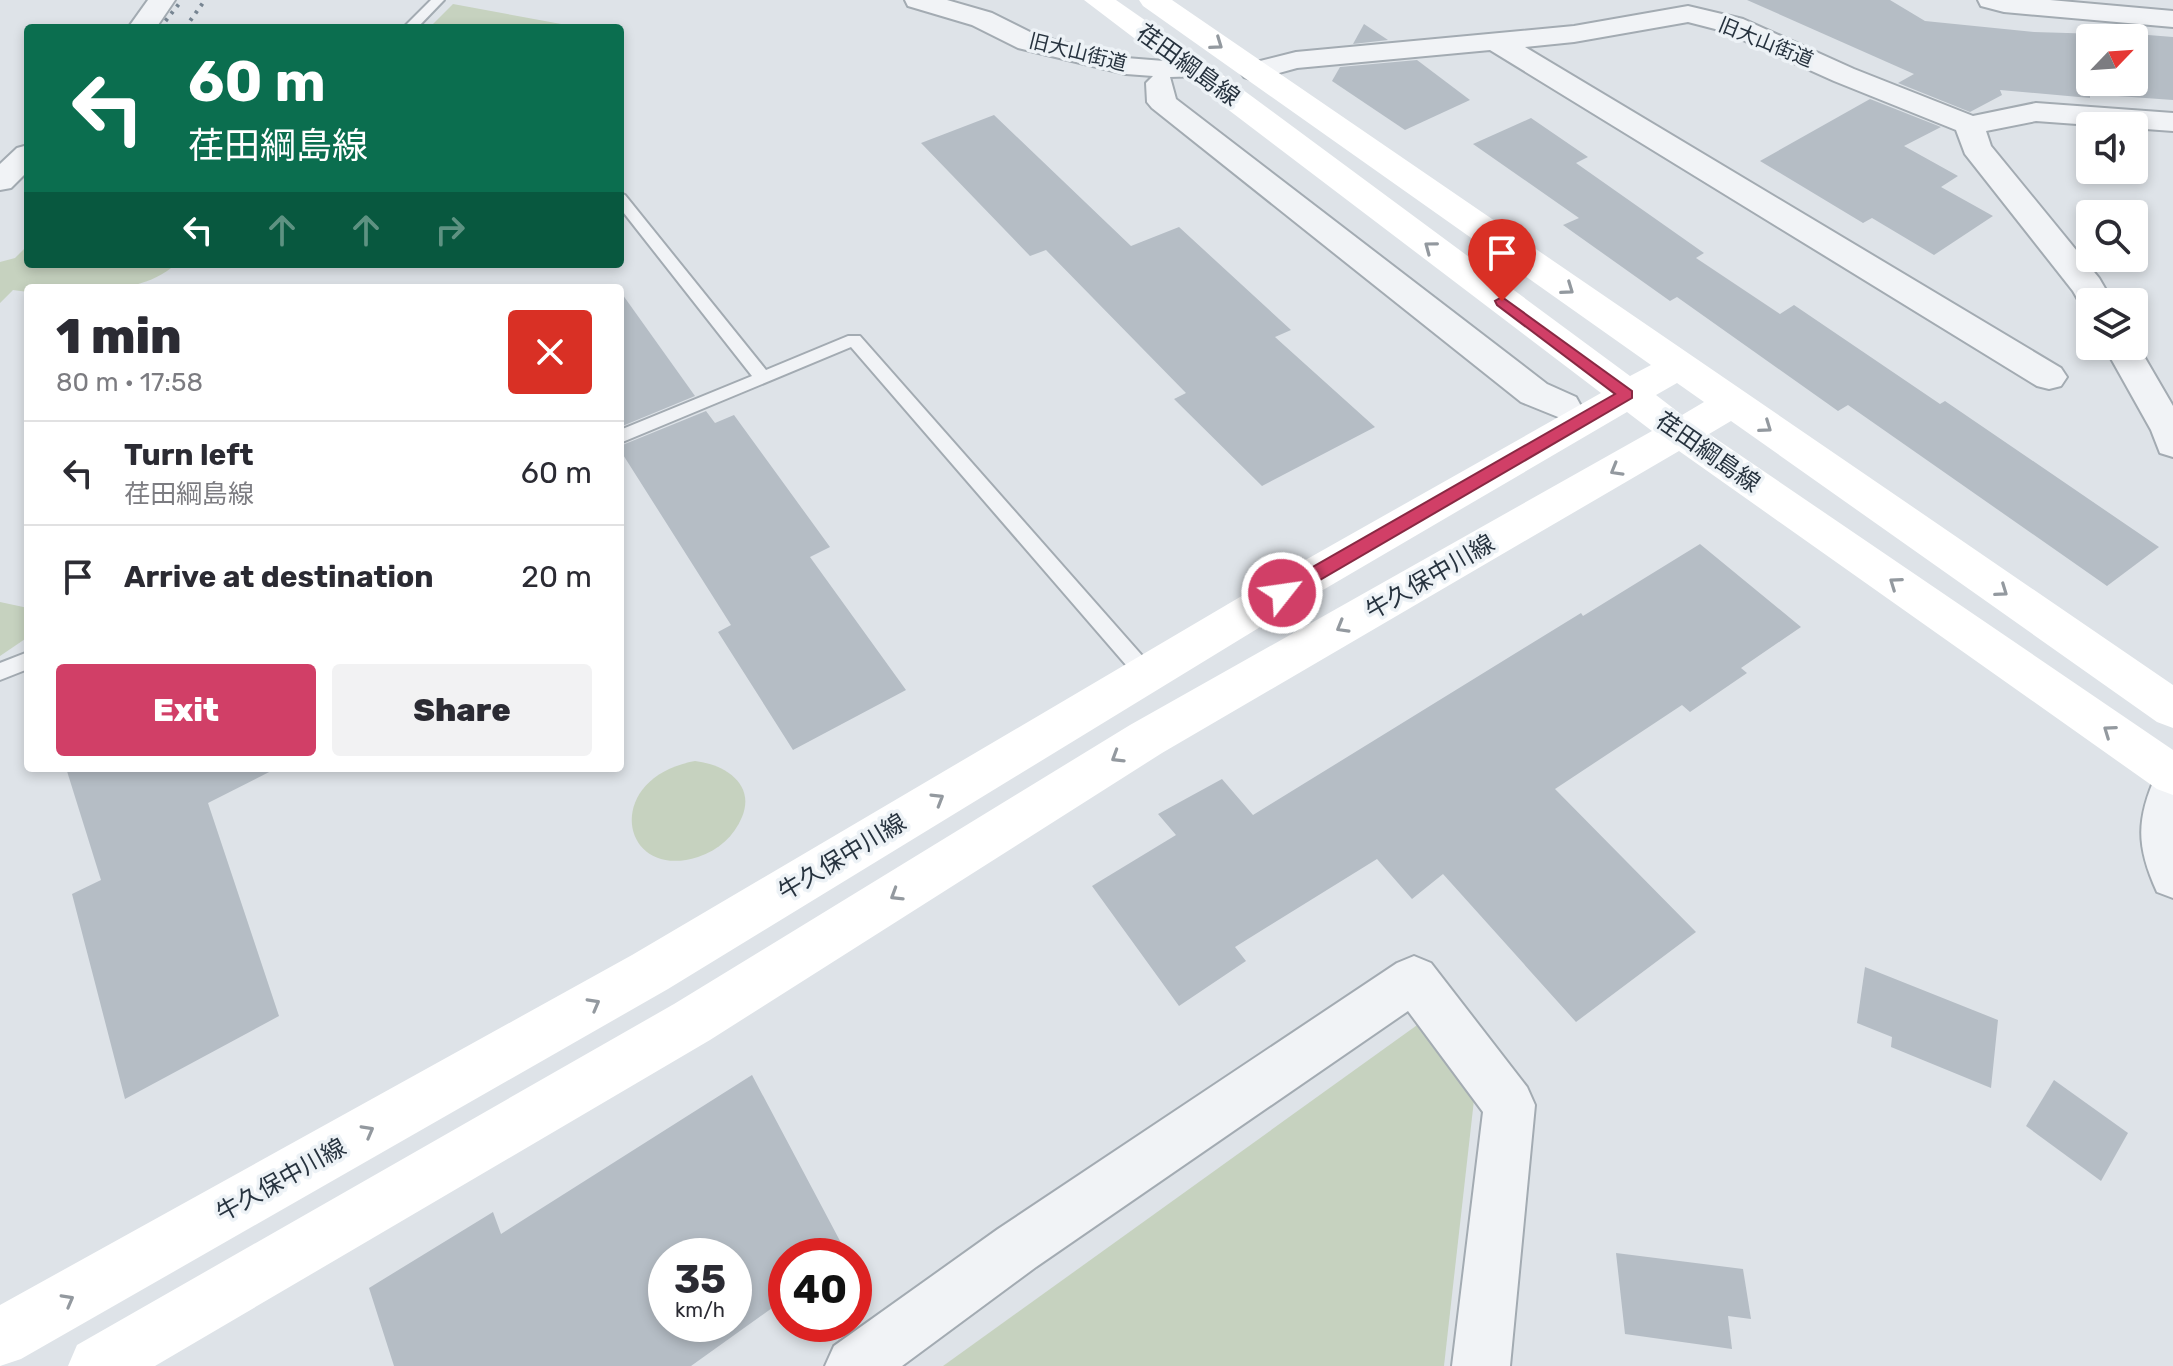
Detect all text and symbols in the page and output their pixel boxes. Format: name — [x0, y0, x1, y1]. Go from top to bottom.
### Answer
street label: 旧大山街道 — [1715, 12, 1817, 72]
street label: 荏田綱島線 — [1131, 18, 1245, 112]
north arrow — [2076, 24, 2148, 96]
map controls — [2076, 24, 2148, 360]
street label: 旧大山街道 — [1027, 28, 1129, 76]
one-way arrow — [1208, 34, 1222, 49]
text: 60 m — [188, 49, 326, 115]
icon: left — [56, 56, 160, 160]
button: sound — [2076, 112, 2148, 184]
text: 荏田綱島線 — [188, 124, 368, 167]
button: search — [2076, 200, 2148, 272]
icon: left — [176, 208, 220, 252]
icon: ahead — [260, 208, 304, 252]
icon: ahead — [344, 208, 388, 252]
icon: right — [428, 208, 472, 252]
pin — [1468, 219, 1536, 301]
icon: arrive — [1480, 231, 1524, 275]
one-way arrow — [1424, 242, 1439, 256]
one-way arrow — [1559, 279, 1573, 294]
button: layers — [2076, 288, 2148, 360]
text: 1 min — [56, 308, 182, 365]
button: close — [508, 310, 592, 394]
text: 80 m · 17:58 — [56, 367, 203, 398]
street label: 荏田綱島線 — [1651, 406, 1765, 498]
one-way arrow — [1757, 417, 1771, 432]
text: Turn left — [124, 437, 254, 473]
icon: left — [56, 451, 100, 495]
text: 60 m — [521, 455, 592, 491]
one-way arrow — [1610, 460, 1625, 476]
text: 荏田綱島線 — [124, 479, 254, 510]
street label: 牛久保中川線 — [1361, 529, 1499, 625]
position arrow — [1240, 551, 1324, 635]
icon: arrive — [56, 555, 100, 599]
text: Arrive at destination — [124, 559, 434, 595]
text: 20 m — [521, 559, 592, 595]
one-way arrow — [1890, 578, 1904, 593]
one-way arrow — [1994, 581, 2008, 596]
one-way arrow — [1336, 617, 1350, 633]
button: Exit — [56, 664, 316, 756]
button: Share — [332, 664, 592, 756]
one-way arrow — [2103, 726, 2117, 741]
one-way arrow — [1111, 748, 1125, 763]
one-way arrow — [929, 793, 944, 809]
street label: 牛久保中川線 — [773, 808, 911, 906]
one-way arrow — [890, 885, 905, 900]
one-way arrow — [585, 998, 600, 1014]
one-way arrow — [359, 1125, 373, 1141]
street label: 牛久保中川線 — [211, 1133, 351, 1227]
speed limit sign: 40 — [768, 1238, 872, 1342]
text: 35 — [674, 1256, 726, 1303]
one-way arrow — [59, 1294, 74, 1310]
text: km/h — [675, 1298, 725, 1322]

